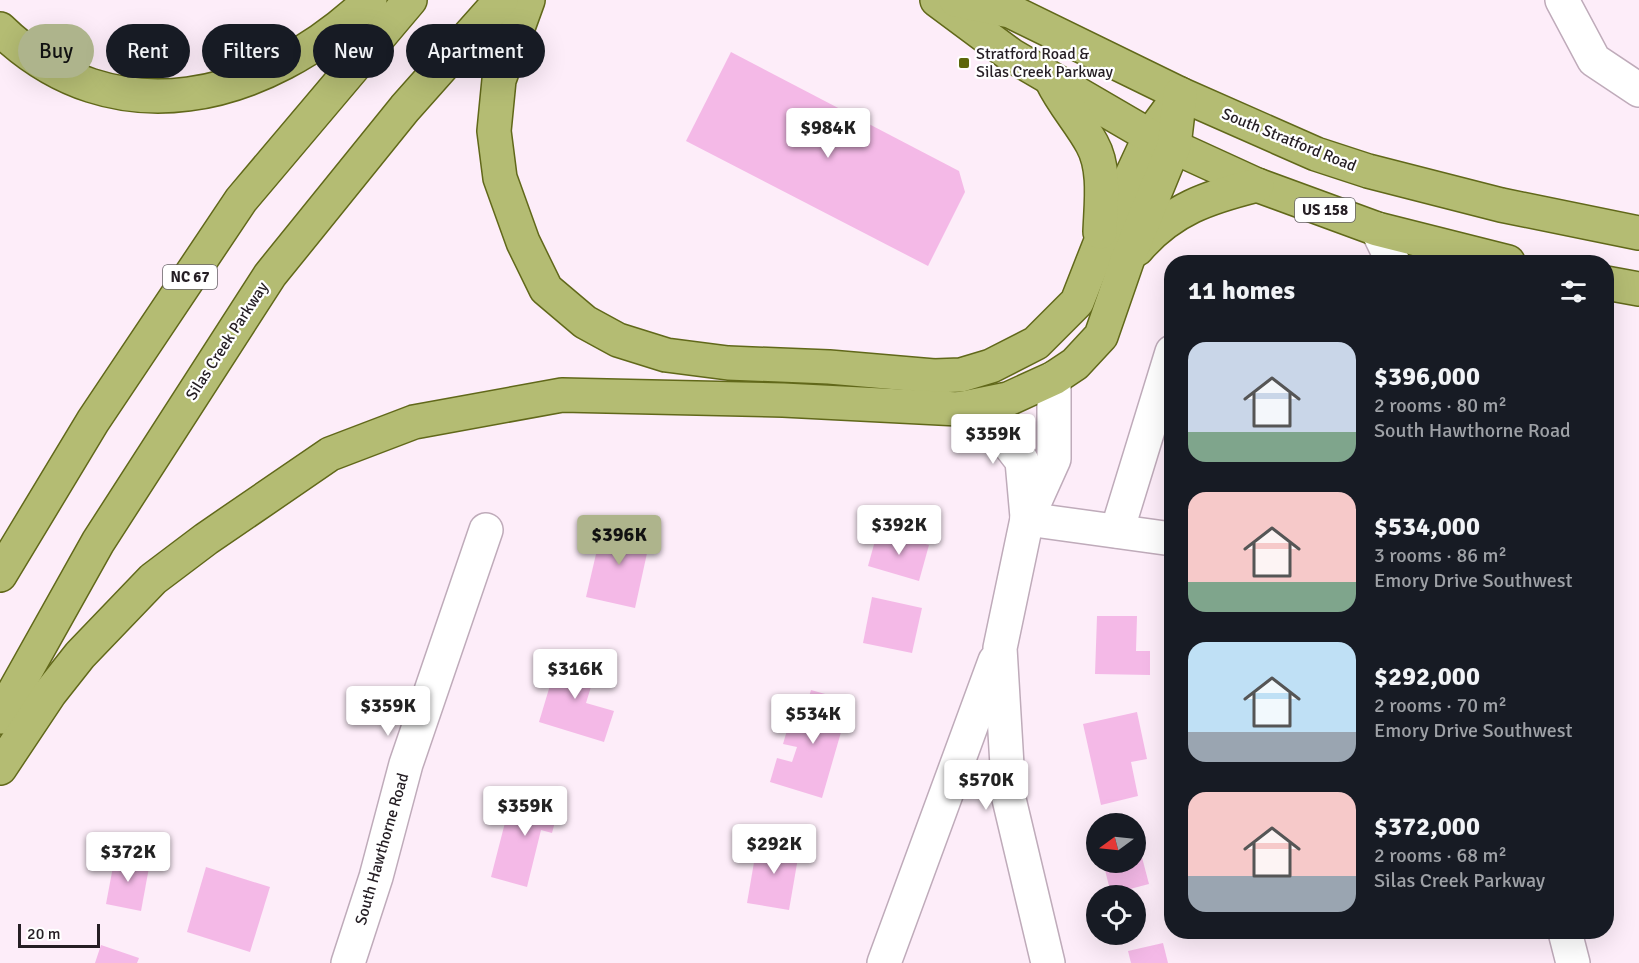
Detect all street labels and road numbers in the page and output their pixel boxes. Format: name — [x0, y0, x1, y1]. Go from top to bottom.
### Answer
street label: South Stratford Road — [1219, 104, 1359, 176]
road number: US 158 — [1295, 198, 1355, 222]
road number: NC 67 — [163, 265, 217, 289]
street label: Silas Creek Parkway — [181, 278, 273, 404]
street label: South Hawthorne Road — [351, 771, 413, 927]

